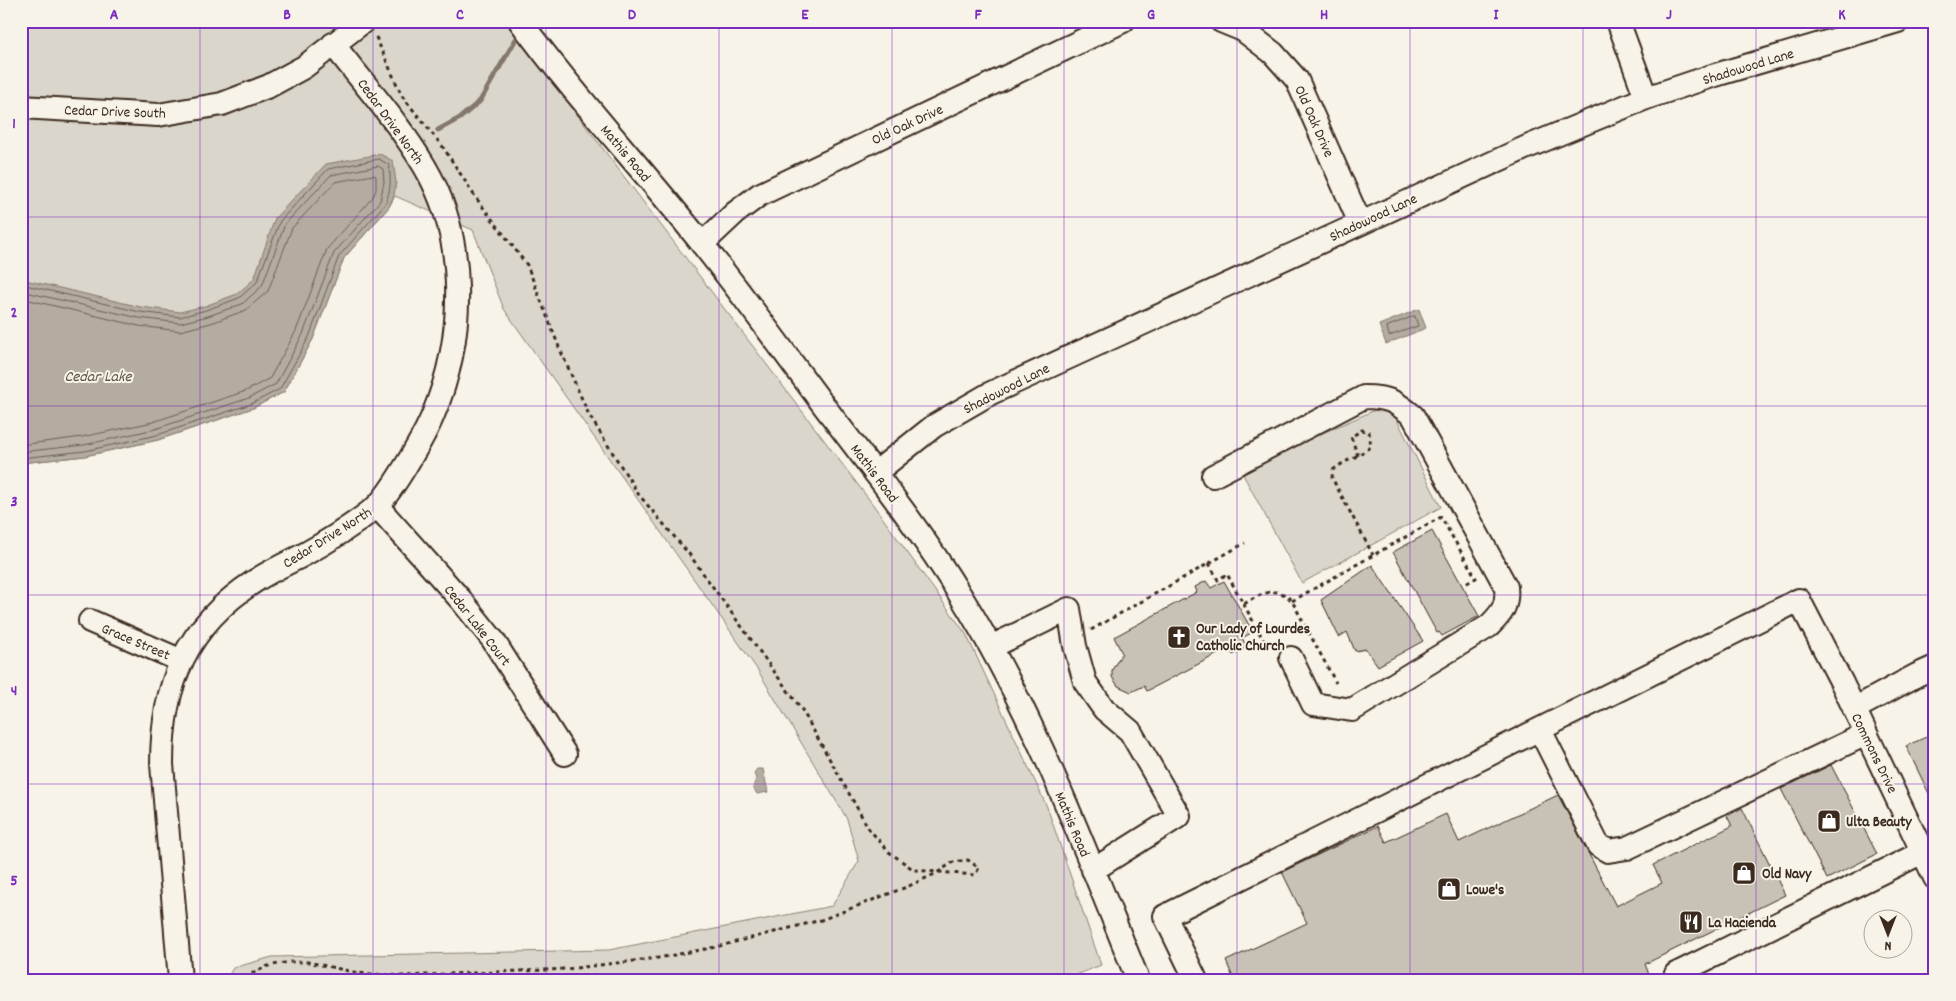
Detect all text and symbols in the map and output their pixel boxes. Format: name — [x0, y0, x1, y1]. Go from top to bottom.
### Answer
text: A — [110, 4, 119, 27]
text: B — [283, 4, 291, 27]
text: C — [456, 4, 464, 27]
text: D — [628, 4, 637, 27]
text: E — [801, 4, 809, 27]
text: F — [974, 4, 982, 27]
text: G — [1147, 4, 1155, 27]
text: H — [1320, 4, 1328, 27]
text: I — [1494, 4, 1500, 27]
text: J — [1666, 4, 1672, 27]
text: K — [1838, 4, 1846, 27]
street label: Shadowood Lane — [1700, 43, 1797, 92]
street label: Cedar Drive North — [351, 75, 428, 170]
street label: Old Oak Drive — [1288, 82, 1339, 162]
street label: Old Oak Drive — [868, 99, 948, 152]
street label: Cedar Drive South — [64, 100, 166, 126]
text: 1 — [12, 113, 16, 136]
street label: Mathis Road — [594, 121, 655, 188]
street label: Shadowood Lane — [1326, 189, 1422, 249]
text: 2 — [11, 302, 18, 325]
street label: Shadowood Lane — [960, 358, 1054, 421]
water label: Cedar Lake — [64, 366, 133, 389]
street label: Mathis Road — [844, 440, 903, 508]
text: 3 — [10, 491, 18, 514]
street label: Cedar Drive North — [279, 502, 377, 575]
street label: Cedar Lake Court — [438, 581, 516, 672]
street label: Grace Street — [97, 619, 173, 667]
place label: Our Lady of Lourdes Catholic Church — [1196, 619, 1310, 658]
church icon: Our Lady of Lourdes Catholic Church — [1166, 624, 1192, 650]
text: 4 — [11, 680, 17, 703]
street label: Commons Drive — [1844, 710, 1902, 798]
street label: Mathis Road — [1048, 789, 1095, 861]
shop icon: Ulta Beauty — [1816, 808, 1842, 834]
place label: Ulta Beauty — [1846, 812, 1913, 834]
shop icon: Old Navy — [1731, 860, 1757, 886]
place label: Old Navy — [1762, 864, 1812, 886]
text: 5 — [10, 870, 18, 893]
shop icon: Lowe's — [1436, 876, 1462, 902]
place label: Lowe's — [1466, 880, 1504, 902]
north arrow — [1864, 908, 1914, 958]
restaurant icon: La Hacienda — [1678, 909, 1704, 935]
place label: La Hacienda — [1708, 913, 1777, 935]
text: N — [1884, 935, 1891, 955]

